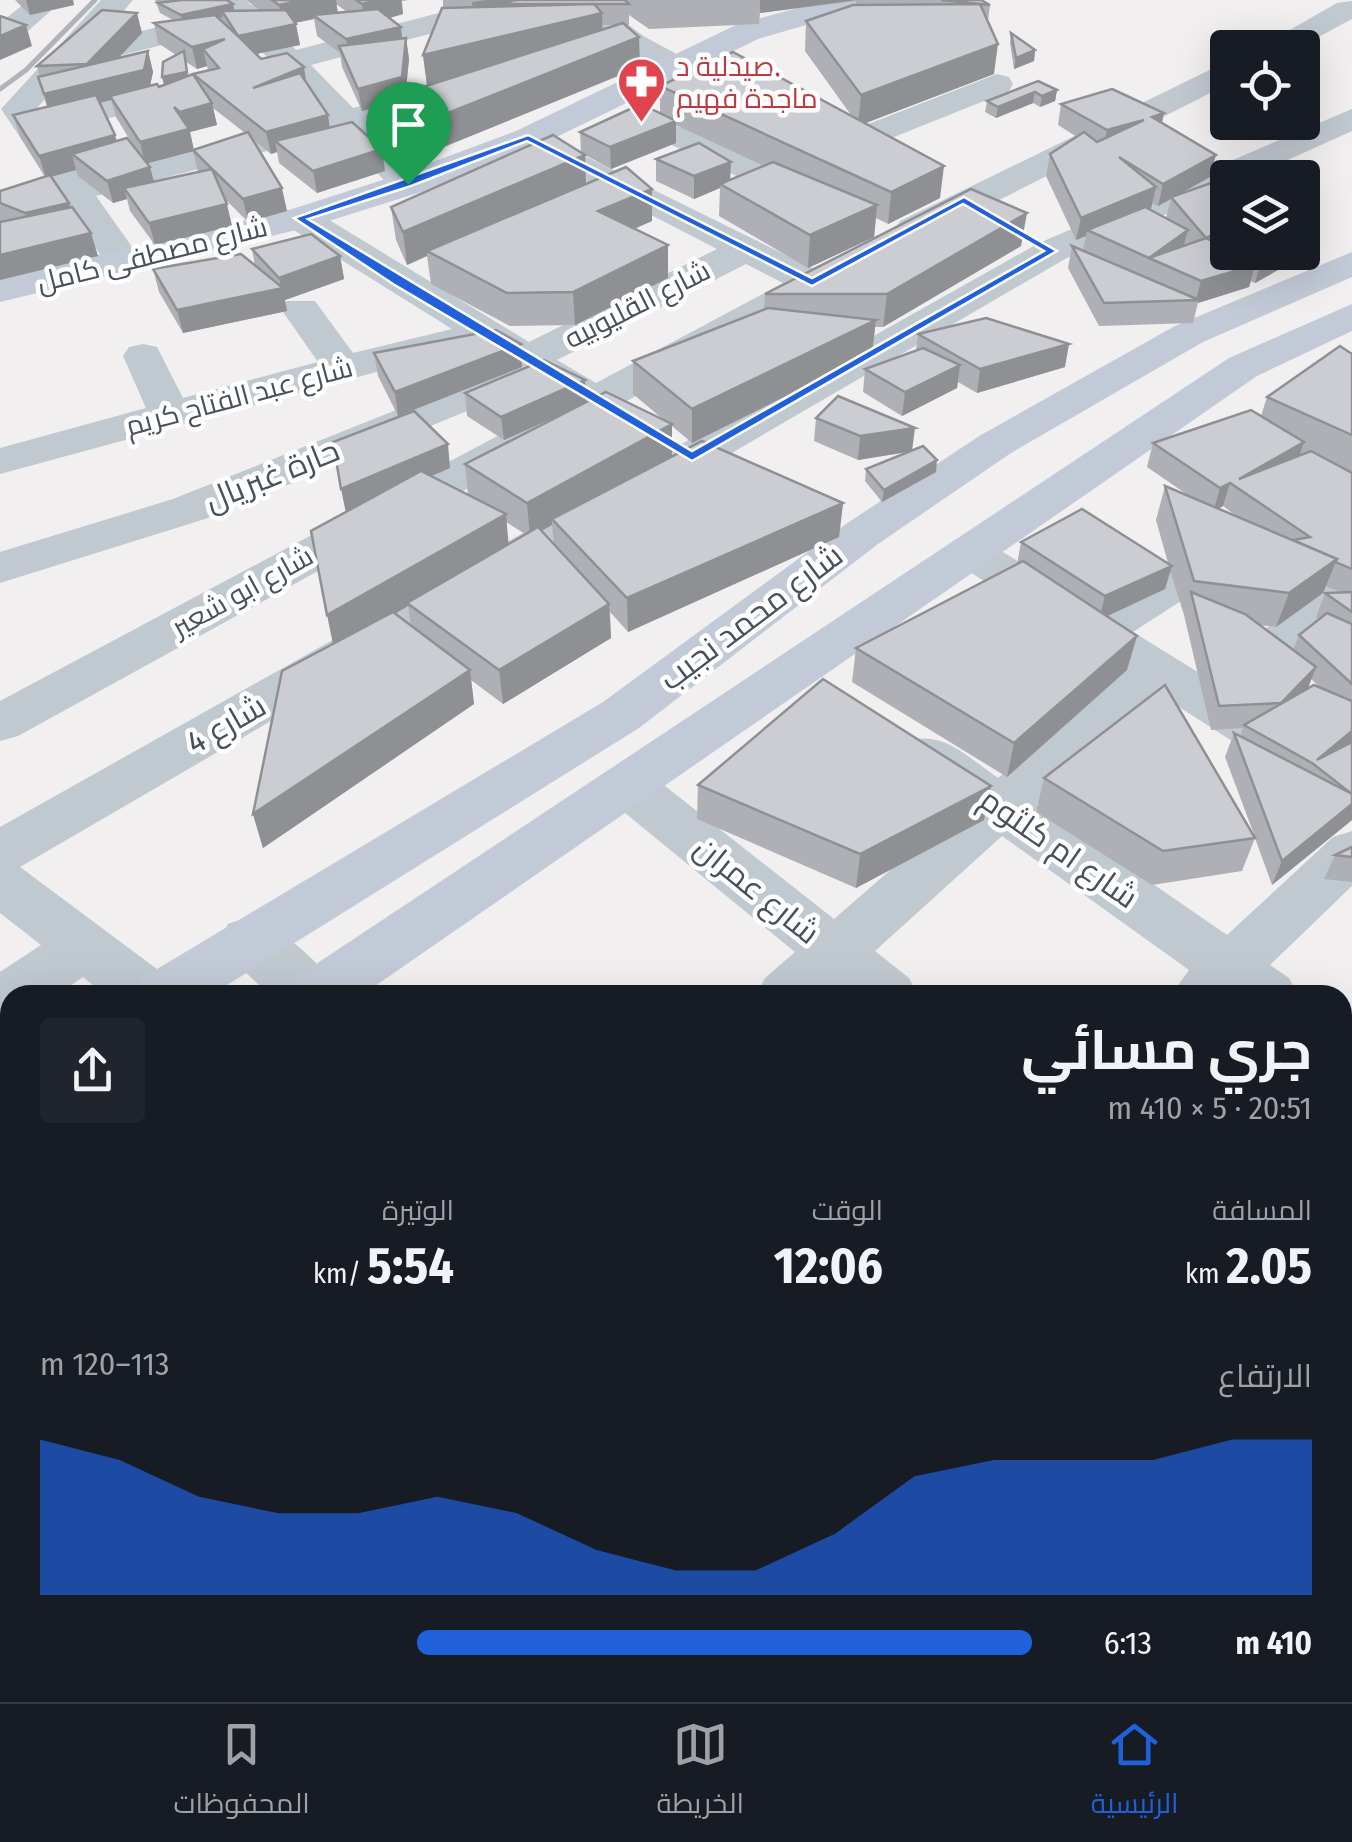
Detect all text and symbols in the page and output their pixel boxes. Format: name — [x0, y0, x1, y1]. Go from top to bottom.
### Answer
map controls — [1210, 30, 1320, 270]
button: locate — [1210, 30, 1320, 140]
place label: صيدلية د. ماجدة فهيم — [676, 50, 818, 118]
pharmacy icon: صيدلية د. ماجدة فهيم — [615, 56, 667, 124]
pin — [366, 82, 451, 185]
icon: arrive — [381, 97, 436, 152]
button: layers — [1210, 160, 1320, 270]
street label: شارع مصطفى كامل — [34, 210, 271, 301]
street label: شارع القليوبيه — [559, 254, 716, 357]
street label: شارع عبد الفتاح كريم — [122, 350, 357, 446]
street label: حارة غبريال — [199, 431, 345, 519]
street label: شارع محمد نجيب — [652, 536, 852, 700]
street label: شارع ابو شعير — [164, 539, 320, 646]
street label: شارع 4 — [180, 686, 274, 764]
street label: شارع ام كلثوم — [971, 780, 1145, 919]
street label: شارع عمران — [685, 828, 827, 954]
button: share — [40, 1018, 145, 1123]
text: جري مسائي — [1021, 1018, 1312, 1084]
text: 20:51 · 5 × 410 m — [1108, 1089, 1312, 1127]
text: الوتيرة — [382, 1194, 454, 1227]
text: الوقت — [812, 1194, 883, 1227]
text: المسافة — [1212, 1194, 1312, 1227]
text: 5:54 — [367, 1236, 454, 1296]
text: 12:06 — [774, 1236, 883, 1296]
text: 2.05 — [1226, 1236, 1312, 1296]
text: /km — [313, 1257, 367, 1290]
text: km — [1185, 1257, 1226, 1290]
text: 113–120 m — [40, 1345, 170, 1383]
text: الارتفاع — [1218, 1357, 1312, 1395]
text: 6:13 — [1104, 1624, 1152, 1662]
text: 410 m — [1236, 1624, 1312, 1662]
tab: المحفوظات — [173, 1717, 310, 1829]
tab: الخريطة — [657, 1717, 744, 1829]
tab: الرئيسية — [1091, 1717, 1179, 1829]

